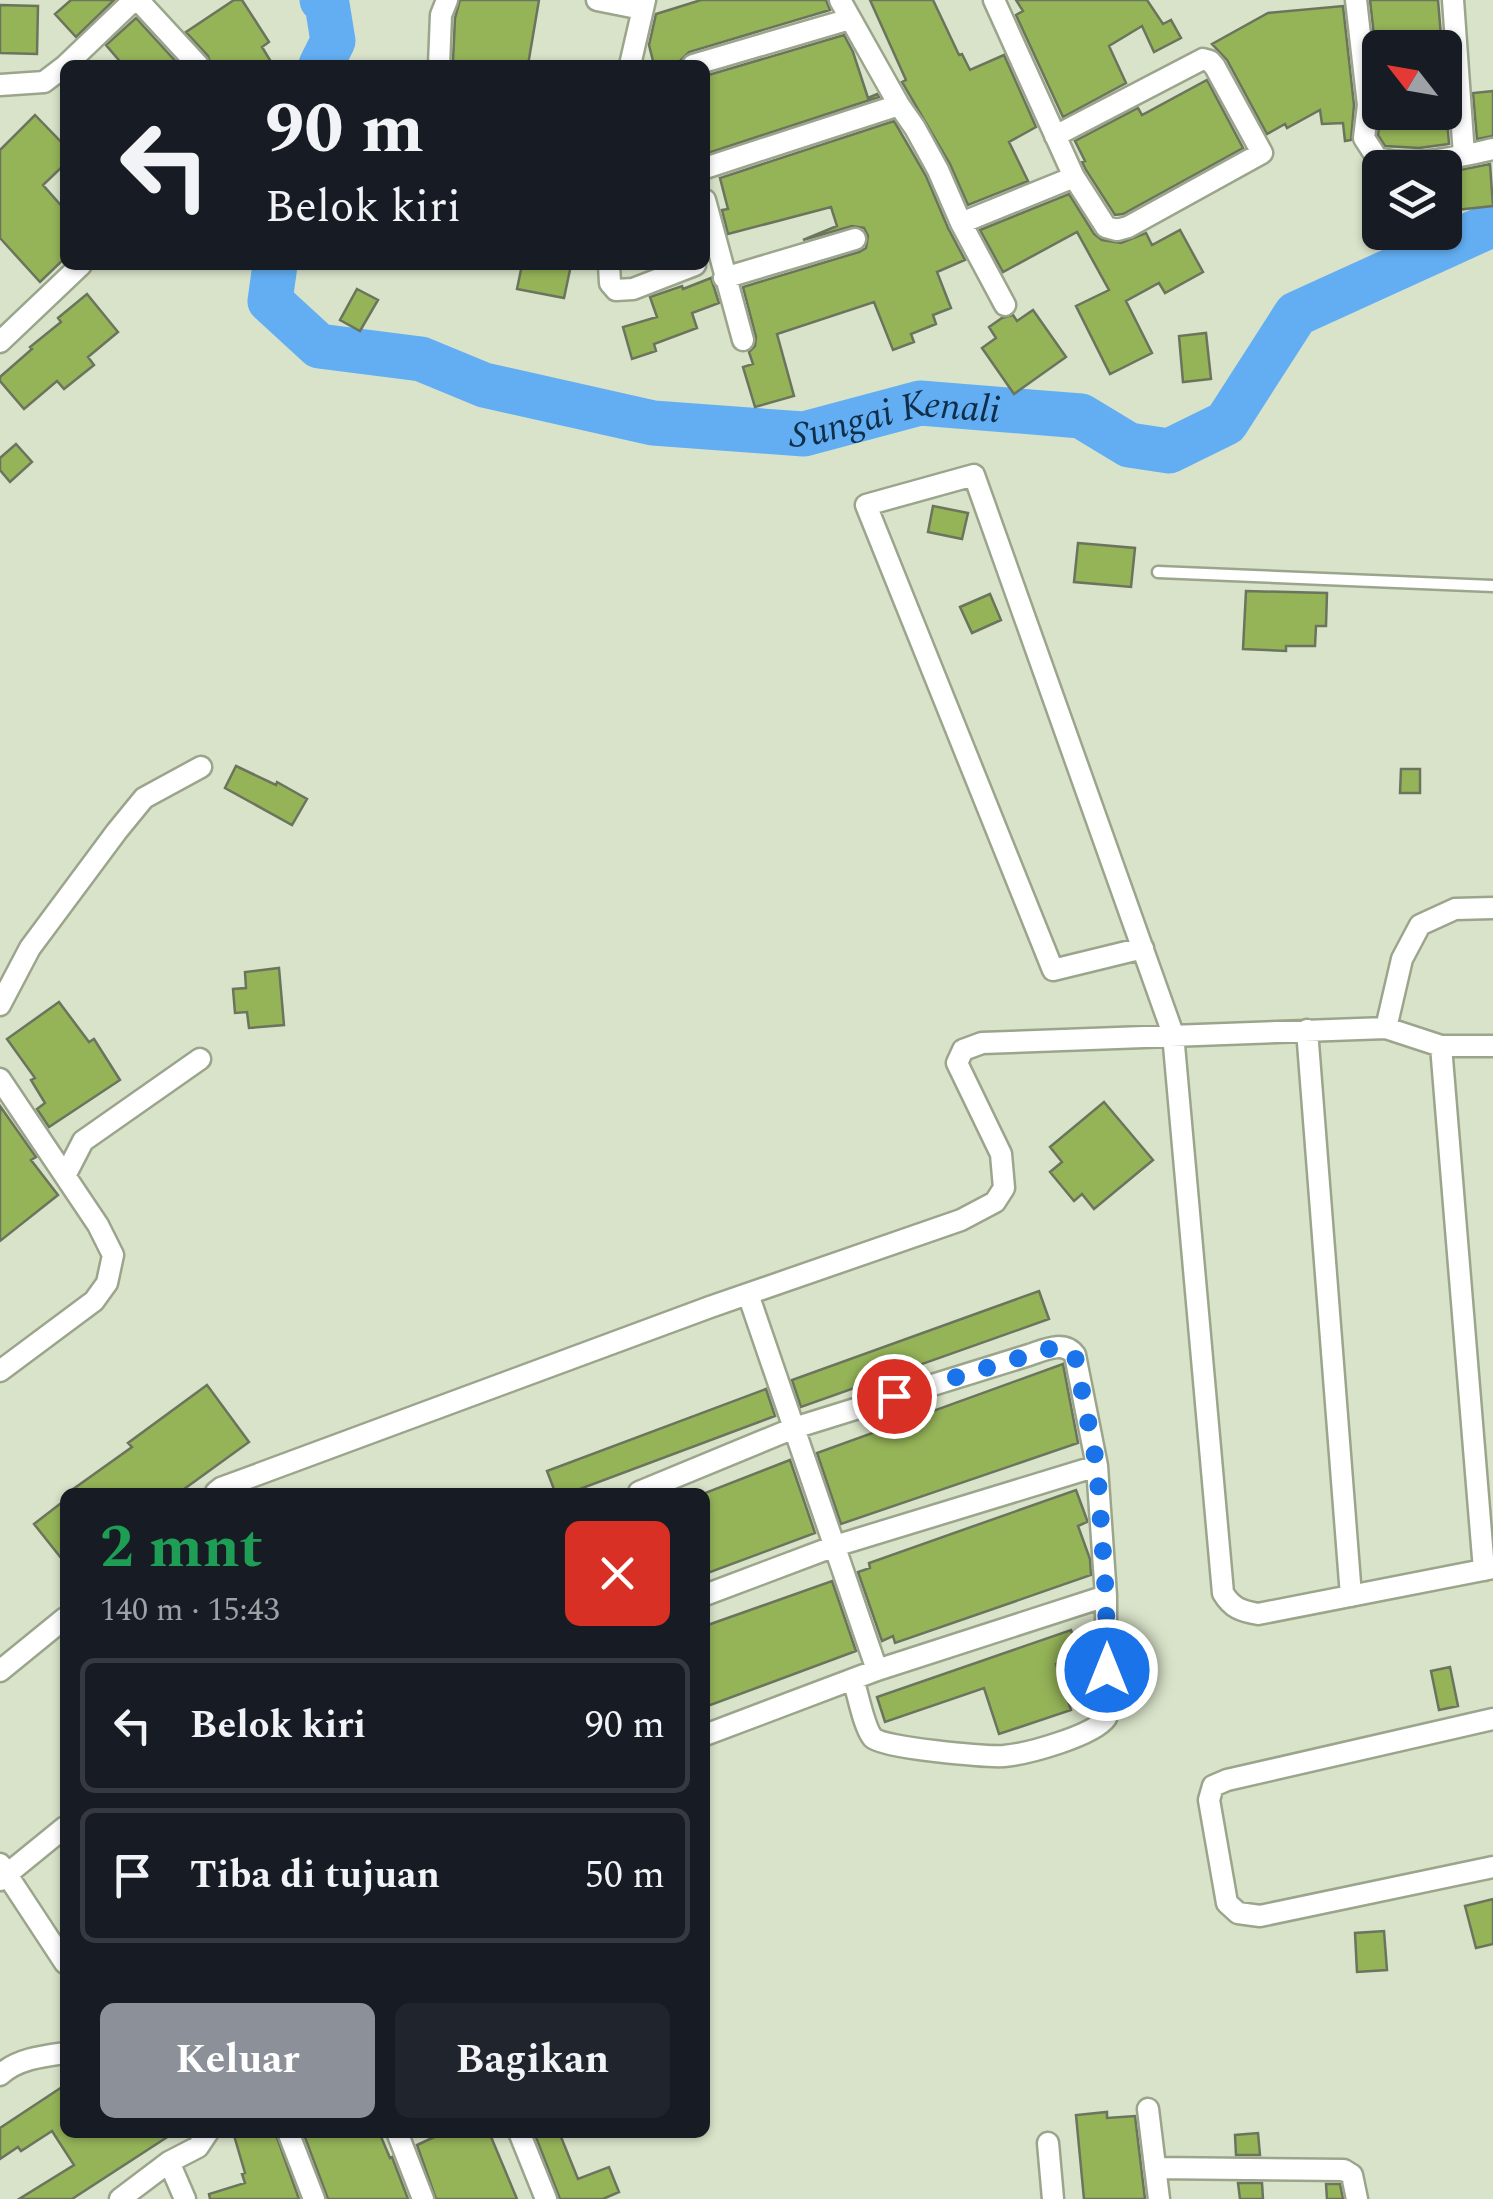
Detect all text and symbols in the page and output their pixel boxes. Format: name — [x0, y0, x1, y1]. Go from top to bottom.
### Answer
north arrow — [1362, 30, 1462, 130]
map controls — [1362, 30, 1462, 250]
text: 90 m — [265, 77, 424, 183]
icon: left — [100, 100, 230, 230]
button: layers — [1362, 150, 1462, 250]
text: Belok kiri — [265, 173, 461, 242]
water label: Sungai Kenali — [788, 375, 1003, 465]
pin — [852, 1354, 937, 1439]
icon: arrive — [867, 1369, 922, 1424]
text: 2 mnt — [100, 1502, 263, 1594]
button: close — [565, 1521, 670, 1626]
text: 140 m · 15:43 — [100, 1586, 280, 1635]
position arrow — [1055, 1618, 1159, 1722]
text: Belok kiri — [190, 1697, 366, 1755]
text: 90 m — [585, 1697, 665, 1755]
icon: left — [105, 1698, 160, 1753]
text: Tiba di tujuan — [190, 1847, 440, 1905]
text: 50 m — [585, 1847, 665, 1905]
icon: arrive — [105, 1848, 160, 1903]
button: Keluar — [100, 2003, 375, 2118]
button: Bagikan — [395, 2003, 670, 2118]

